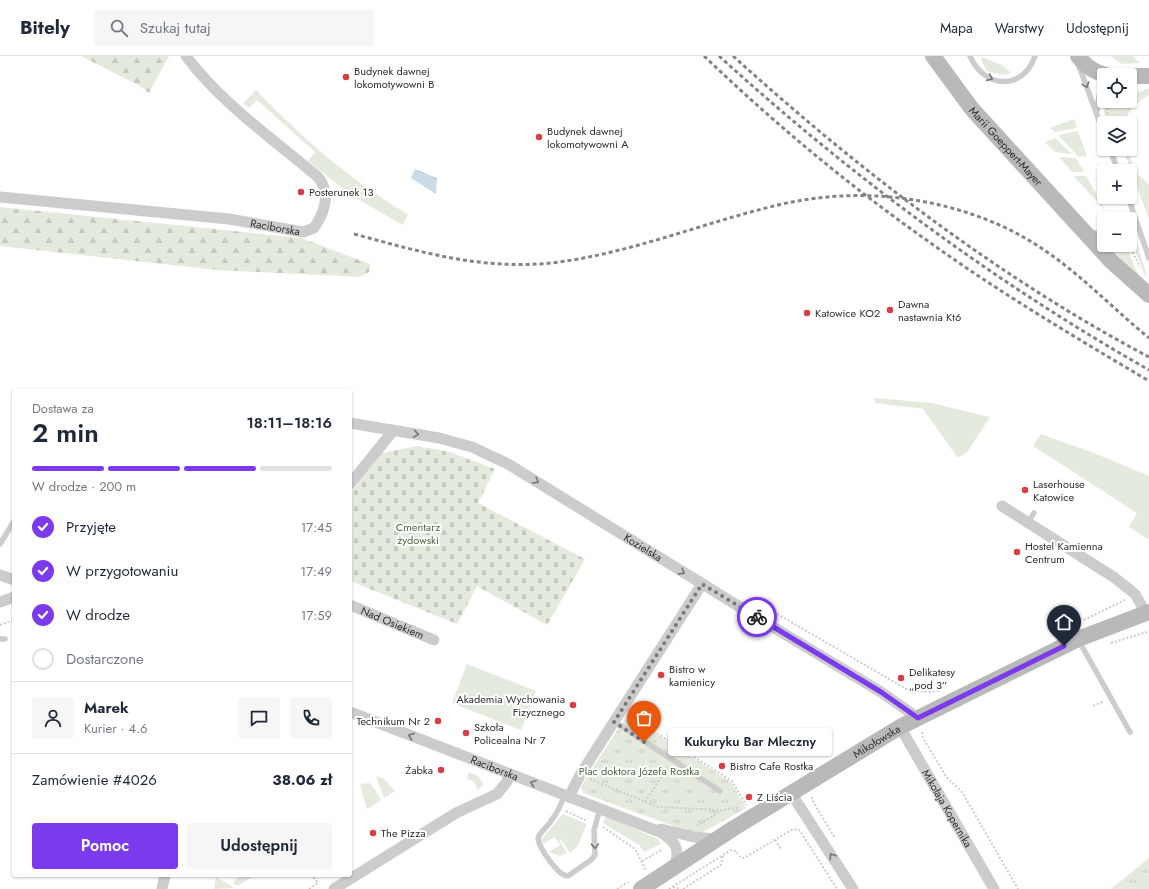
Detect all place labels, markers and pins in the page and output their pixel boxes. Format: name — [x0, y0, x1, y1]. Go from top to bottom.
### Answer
place label: Budynek dawnej lokomotywowni B — [354, 63, 434, 92]
marker: Budynek dawnej lokomotywowni B — [341, 72, 351, 82]
place label: Budynek dawnej lokomotywowni A — [547, 123, 629, 152]
marker: Budynek dawnej lokomotywowni A — [534, 132, 544, 142]
place label: Posterunek 13 — [309, 184, 374, 200]
marker: Posterunek 13 — [296, 187, 306, 197]
place label: Dawna nastawnia Kt6 — [898, 296, 961, 325]
place label: Katowice KO2 — [815, 305, 880, 321]
marker: Dawna nastawnia Kt6 — [885, 305, 895, 315]
marker: Katowice KO2 — [802, 308, 812, 318]
place label: Laserhouse Katowice — [1033, 476, 1085, 505]
marker: Laserhouse Katowice — [1020, 485, 1030, 495]
place label: Hostel Kamienna Centrum — [1025, 538, 1103, 567]
marker: Hostel Kamienna Centrum — [1012, 547, 1022, 557]
pin — [1047, 605, 1081, 646]
place label: Bistro w kamienicy — [669, 661, 715, 690]
place label: Delikatesy „pod 3” — [909, 664, 955, 693]
marker: Bistro w kamienicy — [656, 670, 666, 680]
marker: Delikatesy „pod 3” — [896, 673, 906, 683]
place label: Akademia Wychowania Fizycznego — [457, 691, 565, 720]
marker: Akademia Wychowania Fizycznego — [568, 700, 578, 710]
pin — [627, 701, 661, 742]
place label: Technikum Nr 2 — [356, 713, 430, 729]
marker: Technikum Nr 2 — [433, 716, 443, 726]
place label: Szkoła Policealna Nr 7 — [474, 719, 546, 748]
marker: Szkoła Policealna Nr 7 — [461, 728, 471, 738]
callout: Kukuryku Bar Mleczny — [668, 728, 832, 756]
place label: Bistro Cafe Rostka — [730, 758, 813, 774]
marker: Bistro Cafe Rostka — [717, 761, 727, 771]
place label: Żabka — [405, 762, 433, 778]
marker: Żabka — [436, 765, 446, 775]
place label: Z Liścia — [757, 789, 792, 805]
marker: Z Liścia — [744, 792, 754, 802]
place label: The Pizza — [381, 825, 425, 841]
marker: The Pizza — [368, 828, 378, 838]

